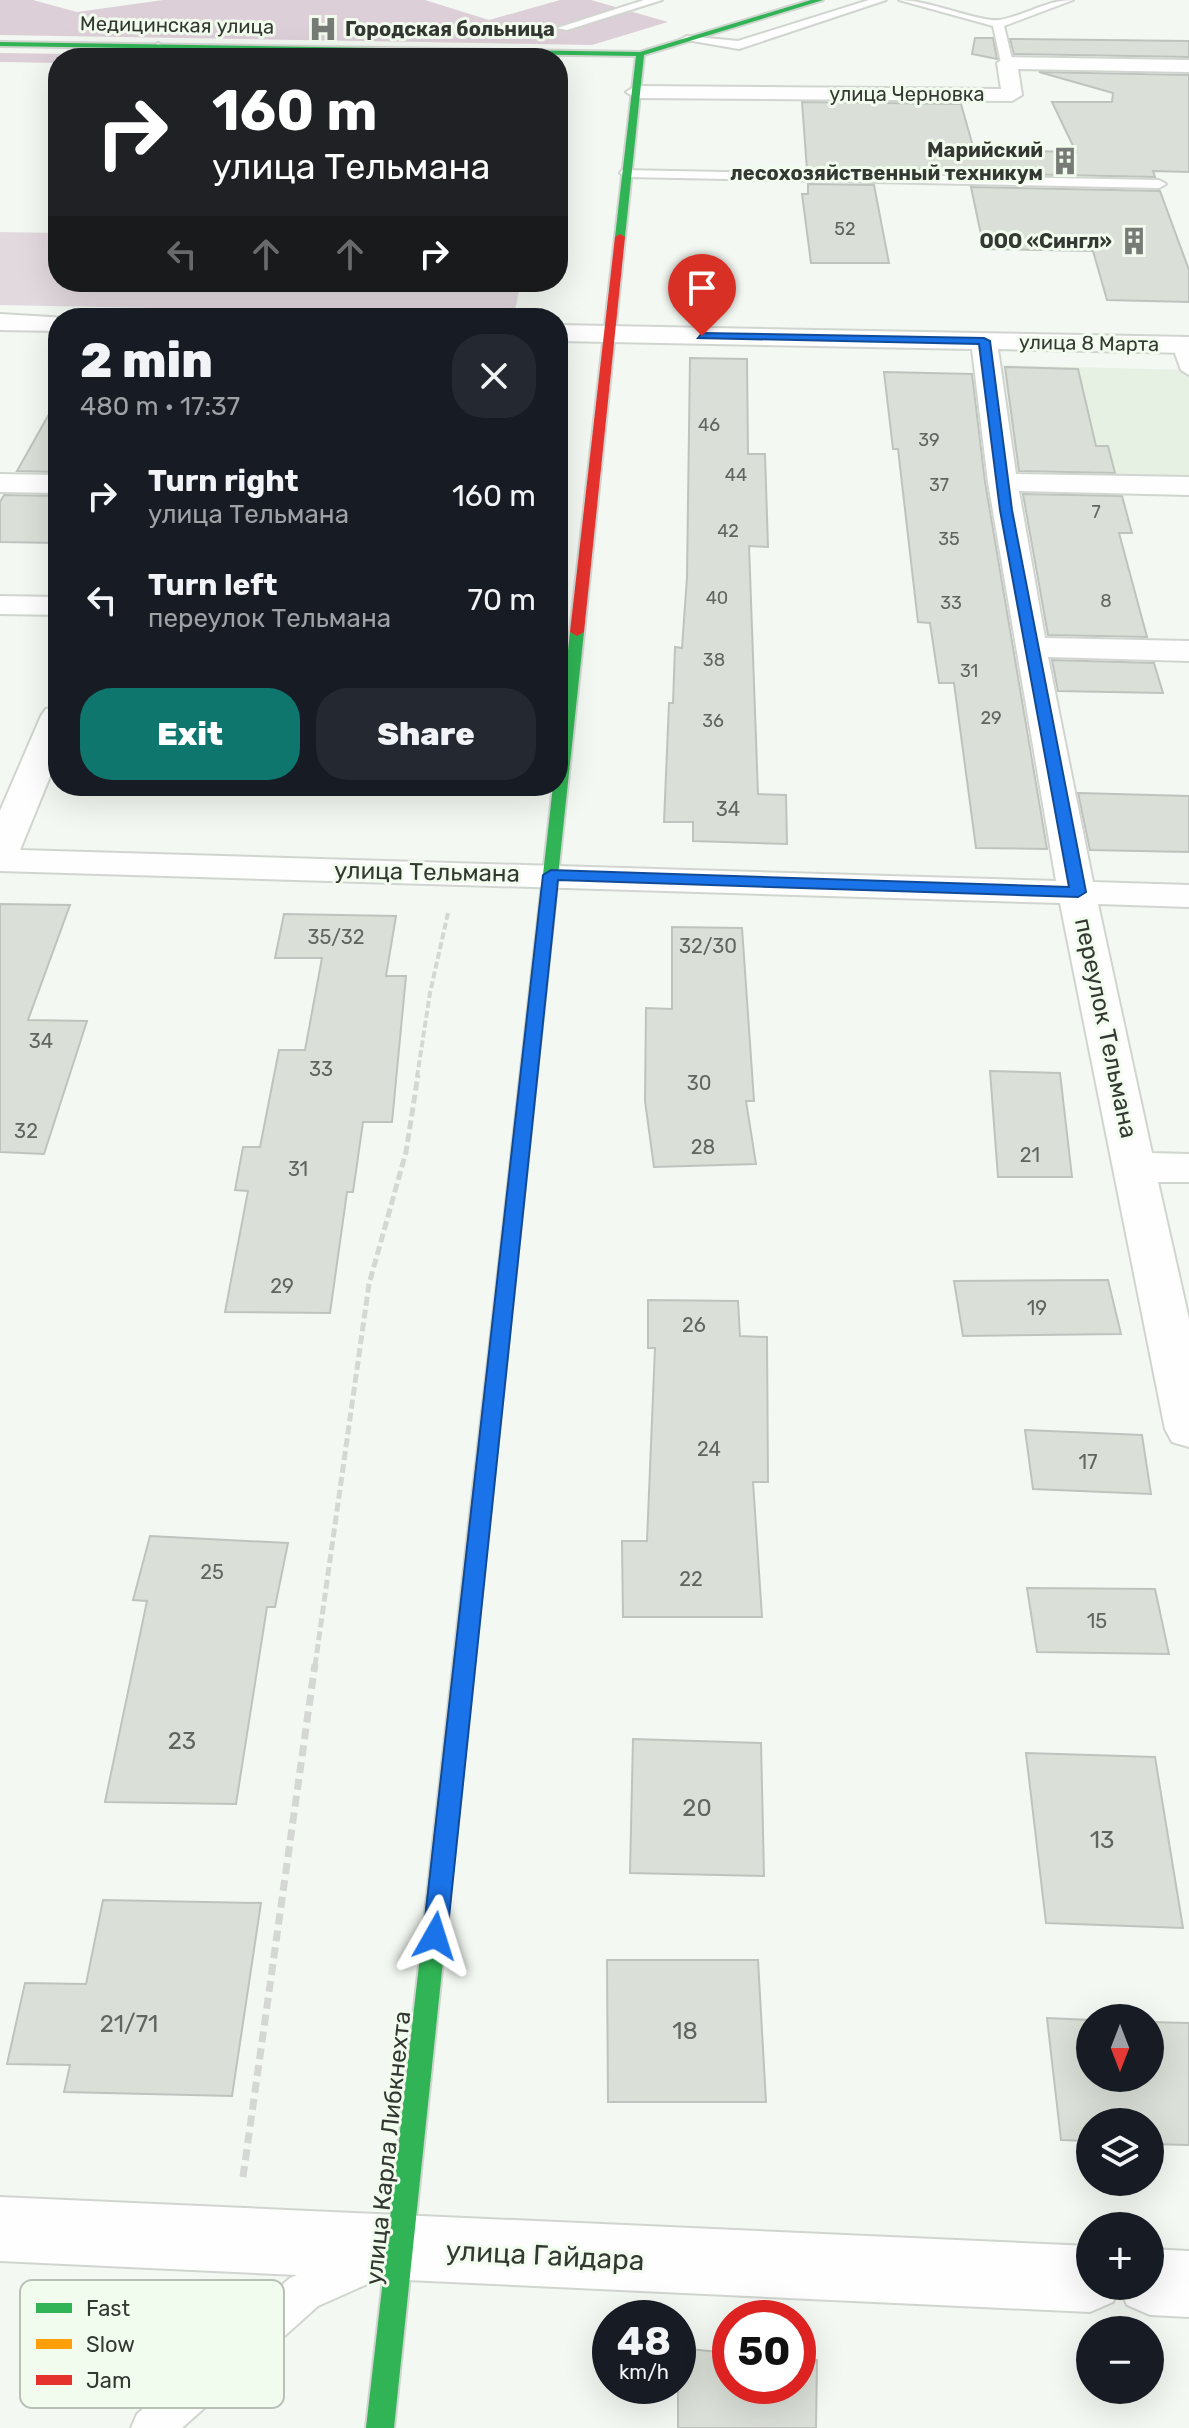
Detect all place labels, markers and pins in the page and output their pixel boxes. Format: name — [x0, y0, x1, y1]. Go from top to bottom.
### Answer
hospital icon: Городская больница — [308, 14, 338, 44]
place label: Городская больница — [345, 17, 555, 41]
place label: Марийский лесохозяйственный техникум — [730, 138, 1043, 185]
building icon: Марийский лесохозяйственный техникум — [1050, 146, 1080, 176]
building icon: ООО «Сингл» — [1119, 226, 1149, 256]
place label: ООО «Сингл» — [980, 229, 1112, 253]
pin — [668, 254, 736, 336]

